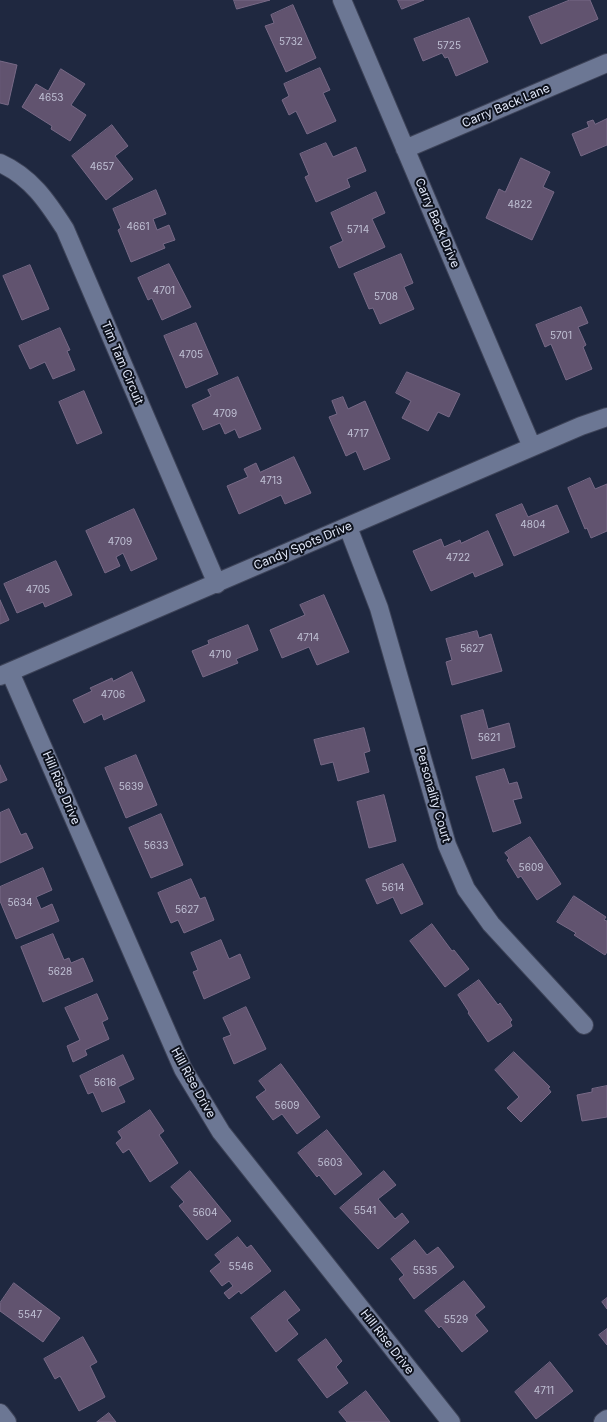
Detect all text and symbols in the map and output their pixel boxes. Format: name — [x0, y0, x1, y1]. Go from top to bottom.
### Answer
house number: 5732 — [279, 36, 303, 48]
house number: 5725 — [437, 40, 461, 52]
street label: Carry Back Lane — [460, 81, 552, 131]
house number: 4653 — [39, 92, 63, 104]
house number: 4657 — [90, 161, 114, 173]
street label: Carry Back Drive — [412, 176, 462, 270]
house number: 4822 — [508, 199, 532, 211]
house number: 4661 — [127, 221, 149, 233]
house number: 5714 — [347, 224, 369, 236]
house number: 4701 — [153, 285, 175, 297]
house number: 5708 — [374, 291, 398, 303]
street label: Tim Tam Circuit — [98, 319, 146, 407]
house number: 5701 — [550, 330, 572, 342]
house number: 4705 — [179, 349, 203, 361]
house number: 4709 — [213, 408, 237, 420]
house number: 4717 — [347, 428, 369, 440]
house number: 4713 — [260, 475, 282, 487]
street label: Candy Spots Drive — [252, 519, 354, 573]
house number: 4804 — [520, 519, 546, 531]
house number: 4709 — [108, 536, 132, 548]
house number: 4722 — [446, 552, 470, 564]
house number: 4705 — [26, 584, 50, 596]
house number: 4714 — [297, 632, 319, 644]
house number: 5627 — [460, 643, 484, 655]
house number: 4710 — [209, 649, 231, 661]
house number: 4706 — [101, 689, 125, 701]
house number: 5621 — [478, 732, 500, 744]
street label: Personality Court — [413, 746, 453, 844]
street label: Hill Rise Drive — [39, 749, 83, 827]
house number: 5639 — [119, 781, 143, 793]
house number: 5633 — [144, 840, 168, 852]
house number: 5609 — [519, 862, 543, 874]
house number: 5614 — [382, 882, 404, 894]
house number: 5634 — [8, 897, 32, 909]
house number: 5627 — [175, 904, 199, 916]
house number: 5628 — [48, 966, 72, 978]
street label: Hill Rise Drive — [168, 1045, 218, 1121]
house number: 5616 — [94, 1077, 116, 1089]
house number: 5609 — [275, 1100, 299, 1112]
house number: 5603 — [318, 1157, 342, 1169]
house number: 5541 — [354, 1205, 376, 1217]
house number: 5604 — [192, 1207, 218, 1219]
house number: 5546 — [229, 1261, 253, 1273]
house number: 5535 — [413, 1265, 437, 1277]
street label: Hill Rise Drive — [357, 1307, 417, 1377]
house number: 5547 — [18, 1309, 42, 1321]
house number: 5529 — [444, 1314, 468, 1326]
house number: 4711 — [534, 1385, 554, 1397]

